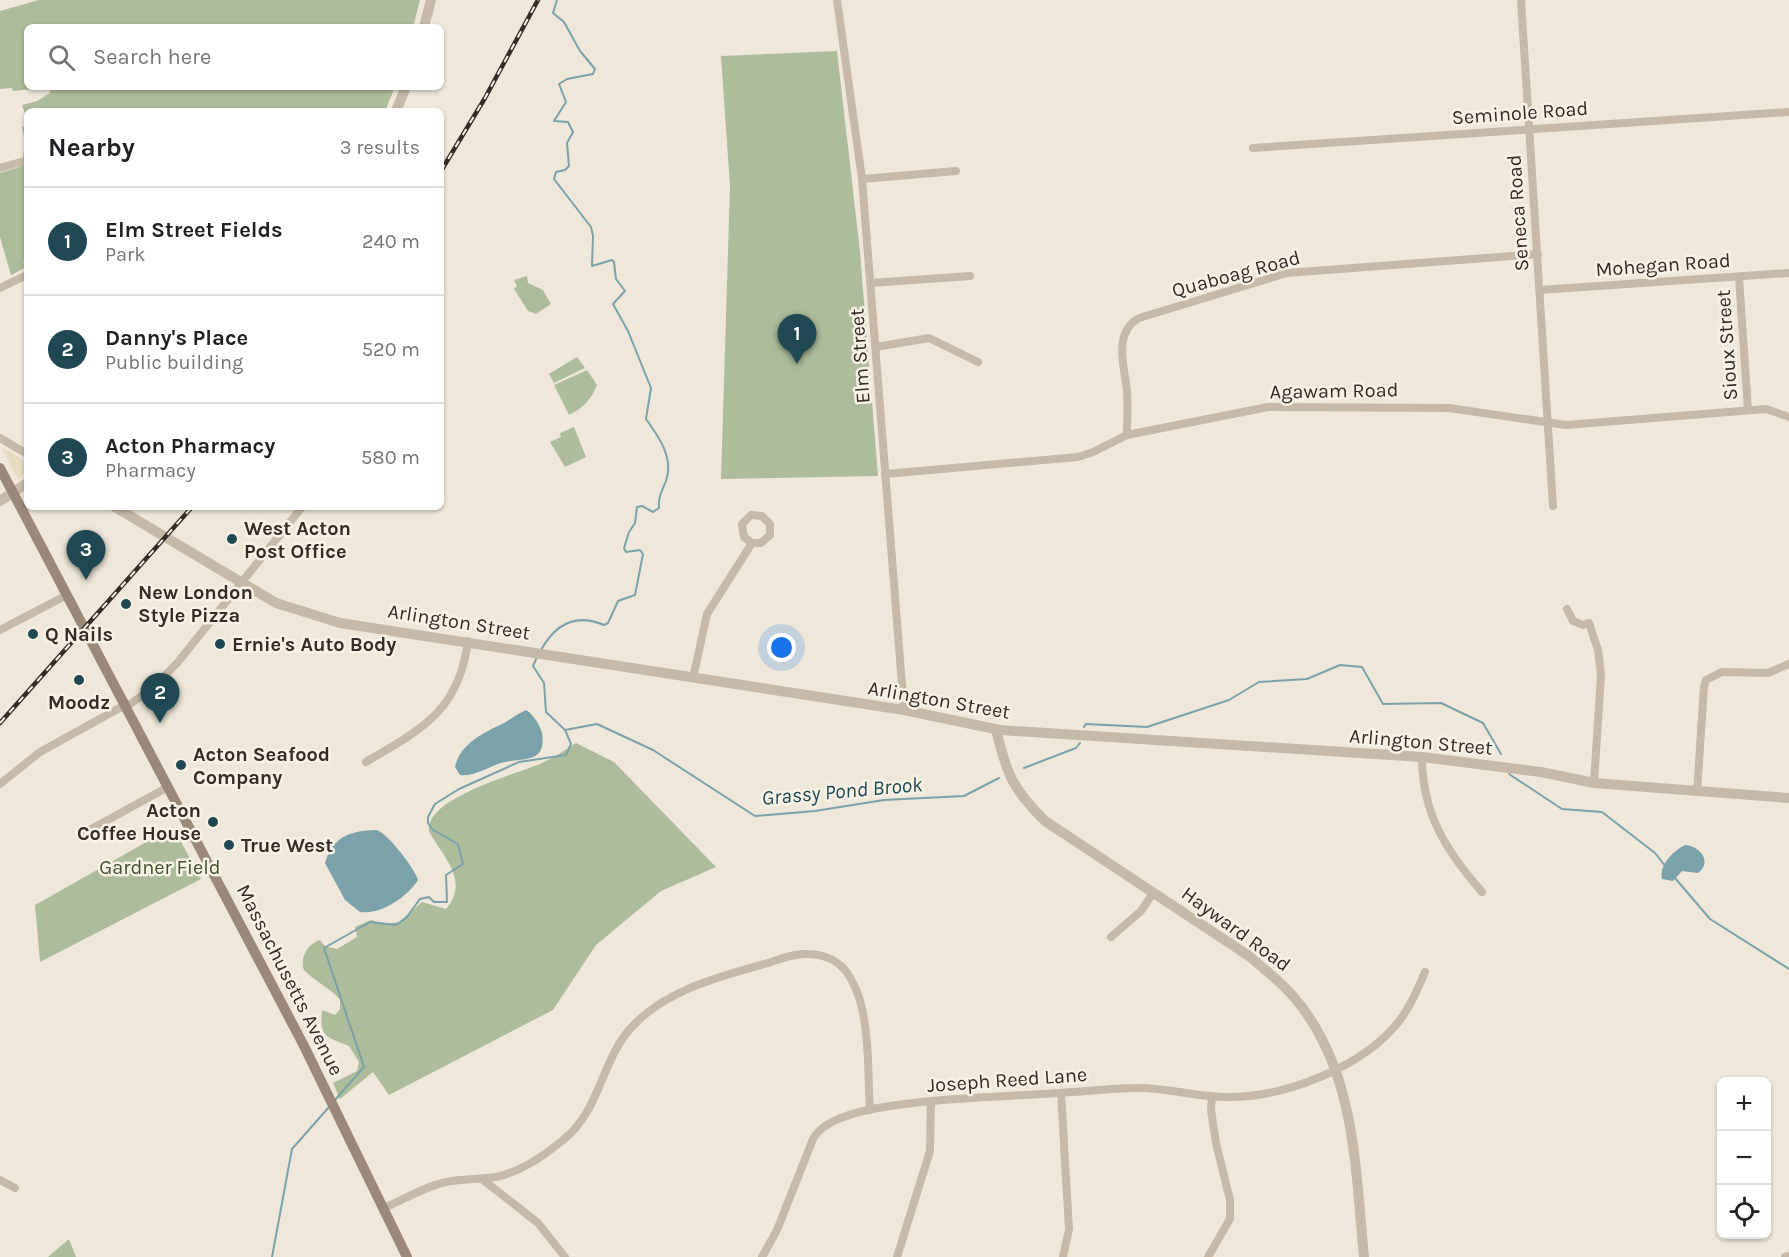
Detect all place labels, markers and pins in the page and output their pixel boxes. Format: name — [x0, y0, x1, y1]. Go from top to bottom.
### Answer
pin: 1 — [778, 314, 816, 364]
place label: West Acton Post Office — [244, 517, 351, 563]
pin: 3 — [66, 530, 106, 580]
marker: West Acton Post Office — [225, 532, 239, 546]
place label: New London Style Pizza — [138, 581, 253, 627]
marker: New London Style Pizza — [119, 597, 133, 611]
place label: Q Nails — [45, 623, 113, 646]
marker: Q Nails — [26, 627, 40, 641]
place label: Ernie's Auto Body — [232, 633, 396, 656]
marker: Ernie's Auto Body — [213, 637, 227, 651]
marker: Moodz — [72, 673, 86, 687]
pin: 2 — [140, 674, 180, 723]
place label: Moodz — [48, 691, 110, 714]
place label: Acton Seafood Company — [193, 743, 330, 789]
marker: Acton Seafood Company — [174, 758, 188, 772]
place label: Acton Coffee House — [77, 799, 201, 845]
marker: Acton Coffee House — [206, 815, 220, 829]
place label: True West — [241, 834, 333, 857]
marker: True West — [222, 838, 236, 852]

